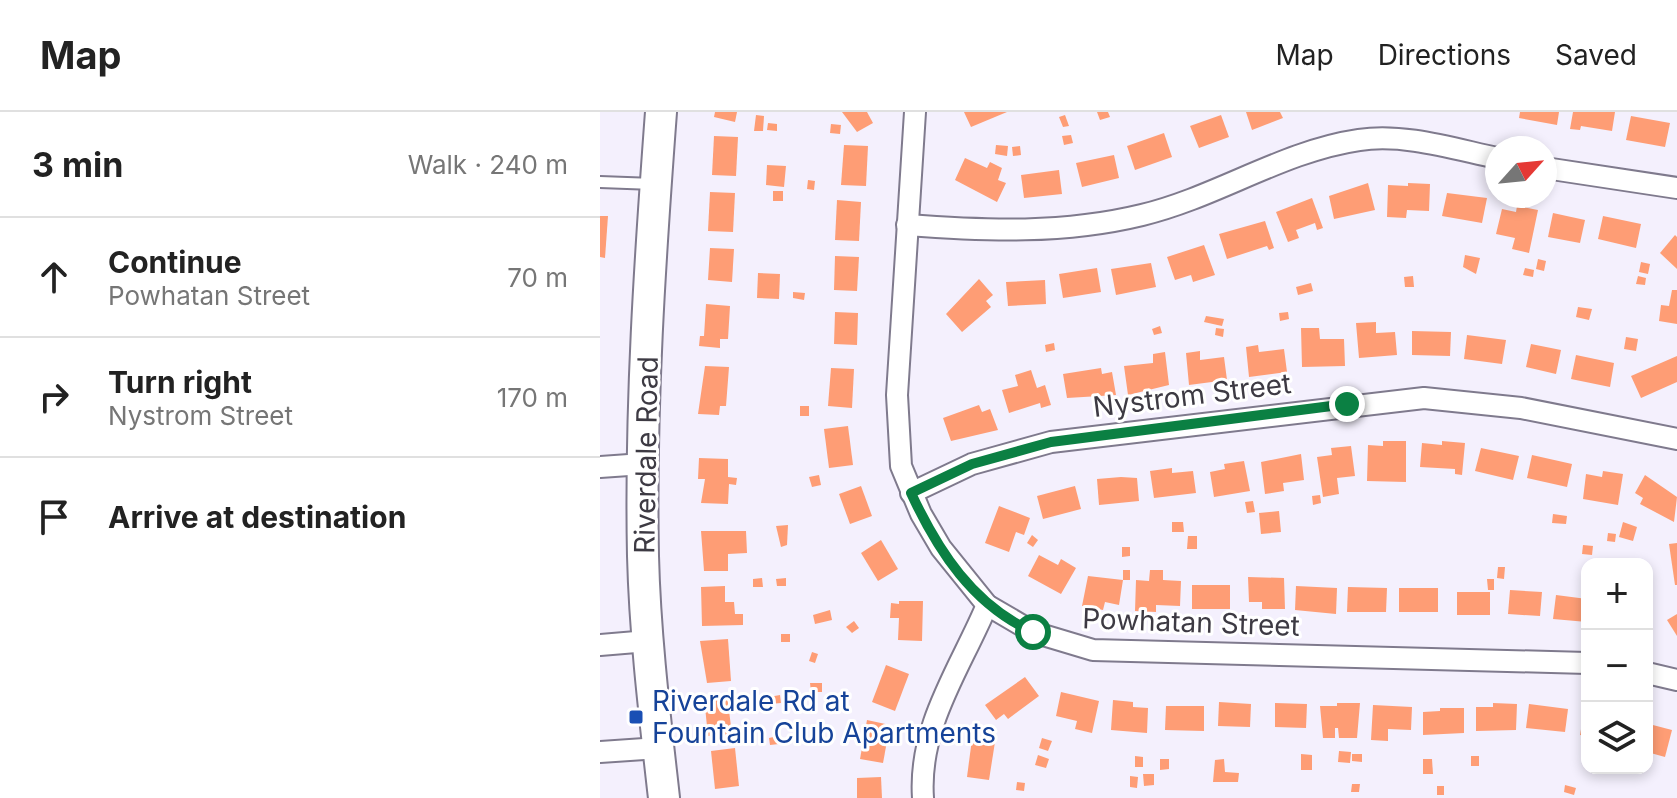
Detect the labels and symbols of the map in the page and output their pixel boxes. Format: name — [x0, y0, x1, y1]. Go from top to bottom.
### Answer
north arrow — [1485, 136, 1557, 208]
street label: Riverdale Road — [627, 356, 665, 554]
street label: Nystrom Street — [1091, 366, 1293, 424]
route end — [1329, 386, 1365, 422]
street label: Powhatan Street — [1082, 601, 1300, 643]
route start — [1015, 614, 1051, 650]
place label: Riverdale Rd at Fountain Club Apartments — [652, 684, 996, 750]
marker: Riverdale Rd at Fountain Club Apartments — [627, 708, 645, 726]

